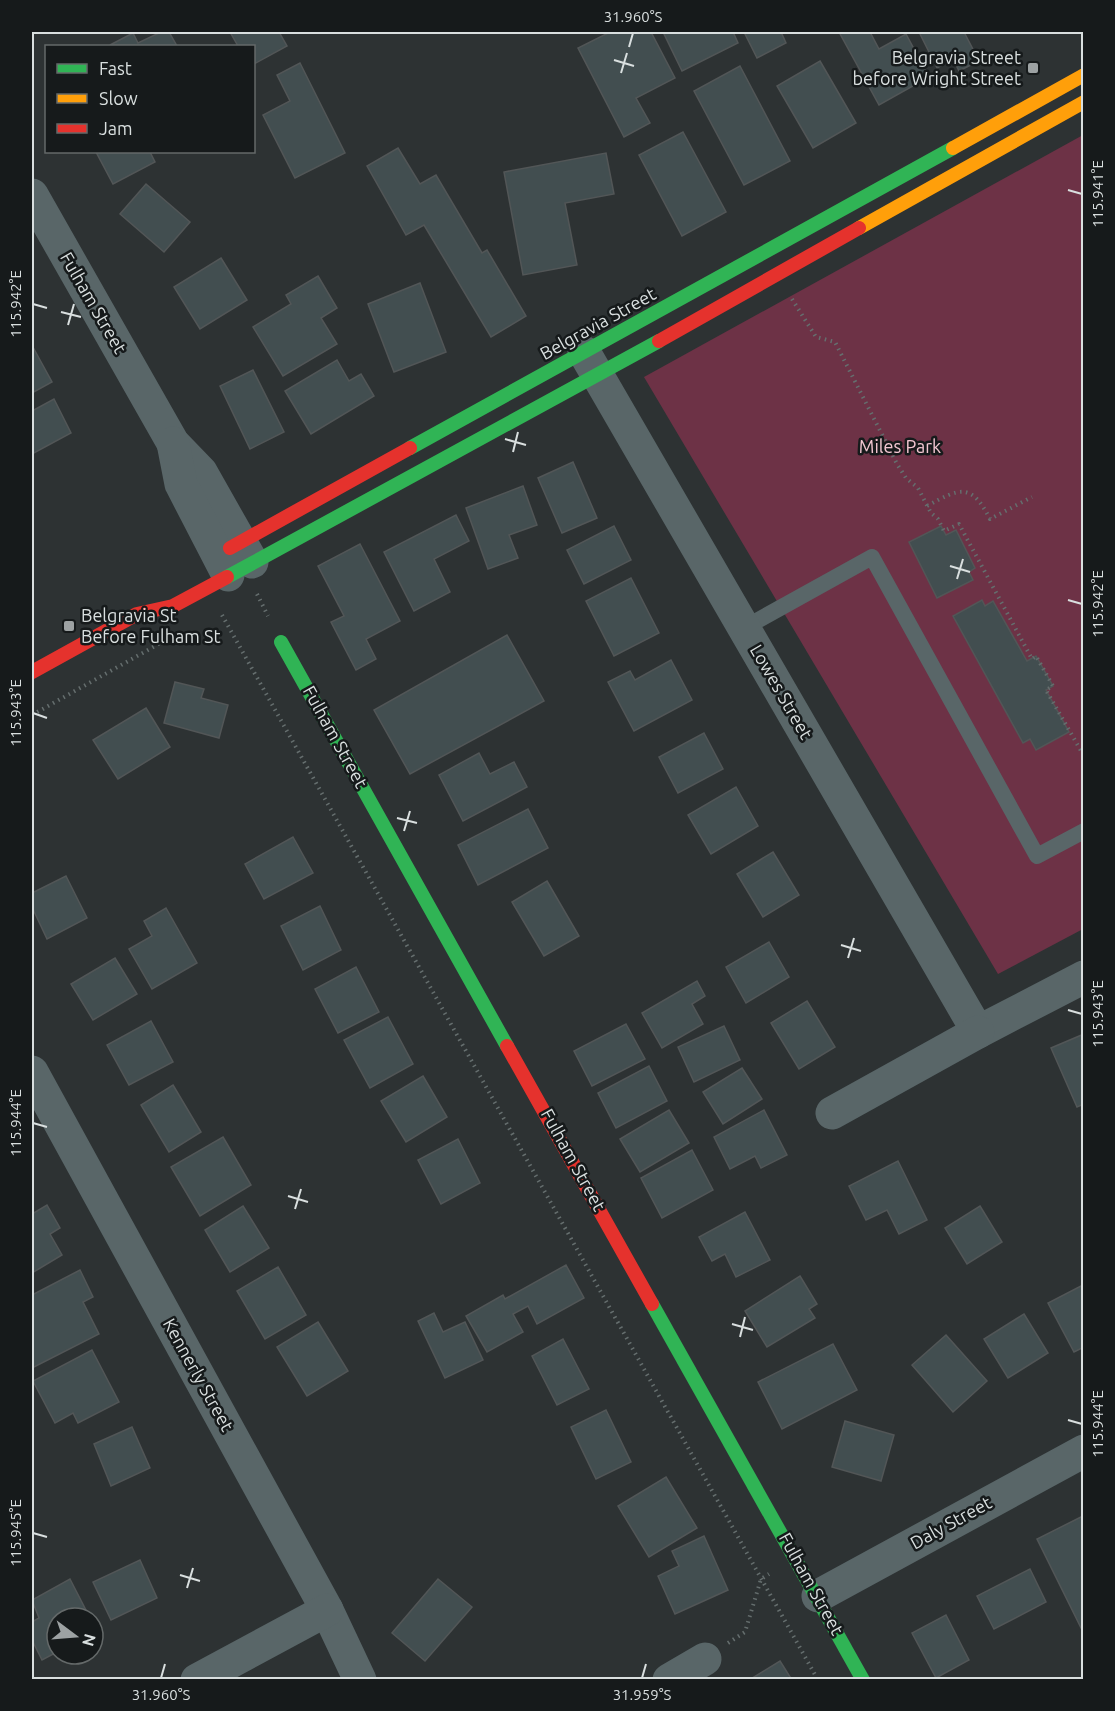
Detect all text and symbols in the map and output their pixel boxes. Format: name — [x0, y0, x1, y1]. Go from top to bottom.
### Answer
text: 31.960°S — [604, 8, 662, 25]
legend — [45, 45, 255, 153]
place label: Belgravia Street before Wright Street — [853, 47, 1021, 88]
text: Fast — [99, 58, 132, 78]
marker: Belgravia Street before Wright Street — [1026, 61, 1040, 75]
text: Slow — [99, 88, 138, 108]
text: Jam — [99, 118, 133, 138]
text: 115.941°E — [1089, 160, 1106, 228]
street label: Fulham Street — [57, 248, 131, 357]
text: 115.942°E — [7, 270, 24, 338]
street label: Belgravia Street — [536, 283, 659, 363]
park label: Miles Park — [859, 436, 941, 456]
text: 115.942°E — [1089, 570, 1106, 638]
place label: Belgravia St Before Fulham St — [81, 605, 220, 646]
marker: Belgravia St Before Fulham St — [62, 619, 76, 633]
street label: Lowes Street — [747, 641, 817, 742]
text: 115.943°E — [7, 679, 24, 747]
street label: Fulham Street — [300, 682, 372, 791]
text: 115.943°E — [1089, 980, 1106, 1048]
text: 115.944°E — [7, 1089, 24, 1157]
street label: Fulham Street — [538, 1105, 610, 1214]
street label: Kennerly Street — [160, 1315, 238, 1434]
text: 115.944°E — [1089, 1390, 1106, 1458]
street label: Daly Street — [906, 1492, 995, 1553]
text: 115.945°E — [7, 1499, 24, 1567]
street label: Fulham Street — [776, 1529, 848, 1638]
north arrow — [45, 1606, 105, 1666]
text: N — [79, 1632, 100, 1648]
text: 31.960°S — [132, 1686, 190, 1703]
text: 31.959°S — [613, 1686, 671, 1703]

